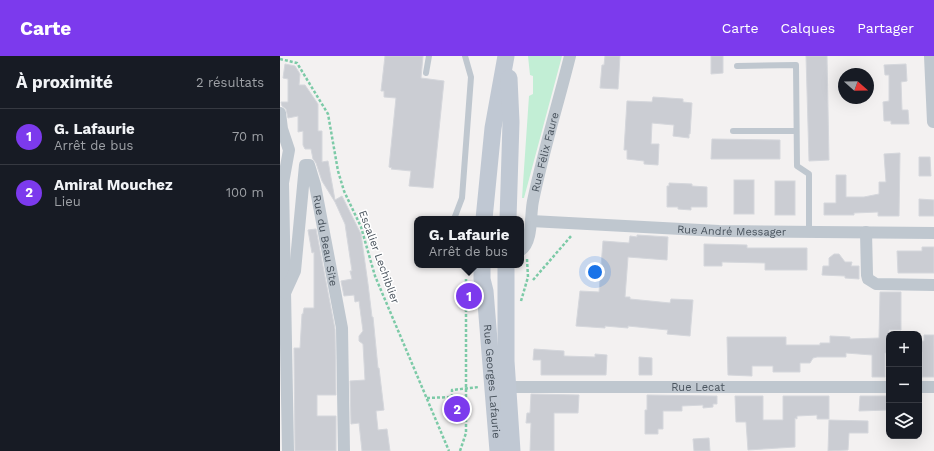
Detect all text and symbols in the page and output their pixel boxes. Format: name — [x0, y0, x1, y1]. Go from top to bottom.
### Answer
text: Carte — [20, 17, 71, 40]
text: Carte — [722, 20, 759, 36]
text: Calques — [781, 20, 835, 36]
text: Partager — [857, 20, 914, 36]
north arrow — [838, 68, 874, 104]
text: À proximité — [16, 72, 113, 92]
text: 2 résultats — [196, 75, 264, 90]
street label: Rue Félix Faure — [529, 111, 561, 193]
text: G. Lafaurie — [54, 120, 135, 138]
text: 1 — [26, 129, 32, 144]
text: 70 m — [232, 129, 264, 144]
text: Arrêt de bus — [54, 138, 133, 153]
text: Amiral Mouchez — [54, 176, 173, 194]
text: 2 — [25, 185, 33, 200]
text: 100 m — [226, 185, 264, 200]
text: Lieu — [54, 194, 81, 209]
street label: Rue du Beau Site — [310, 194, 340, 287]
street label: Escalier Lechiblier — [356, 208, 402, 306]
popup — [414, 216, 524, 268]
street label: Rue André Messager — [677, 222, 787, 238]
text: G. Lafaurie — [429, 226, 509, 244]
text: Arrêt de bus — [429, 244, 508, 259]
your location — [585, 262, 605, 282]
pin: 1 — [456, 281, 482, 311]
street label: Rue Georges Lafaurie — [481, 324, 503, 439]
map controls — [886, 331, 922, 439]
button: + — [886, 331, 922, 367]
button: − — [886, 367, 922, 403]
street label: Rue Lecat — [671, 381, 725, 394]
pin: 2 — [444, 394, 470, 424]
button: layers — [886, 403, 922, 439]

